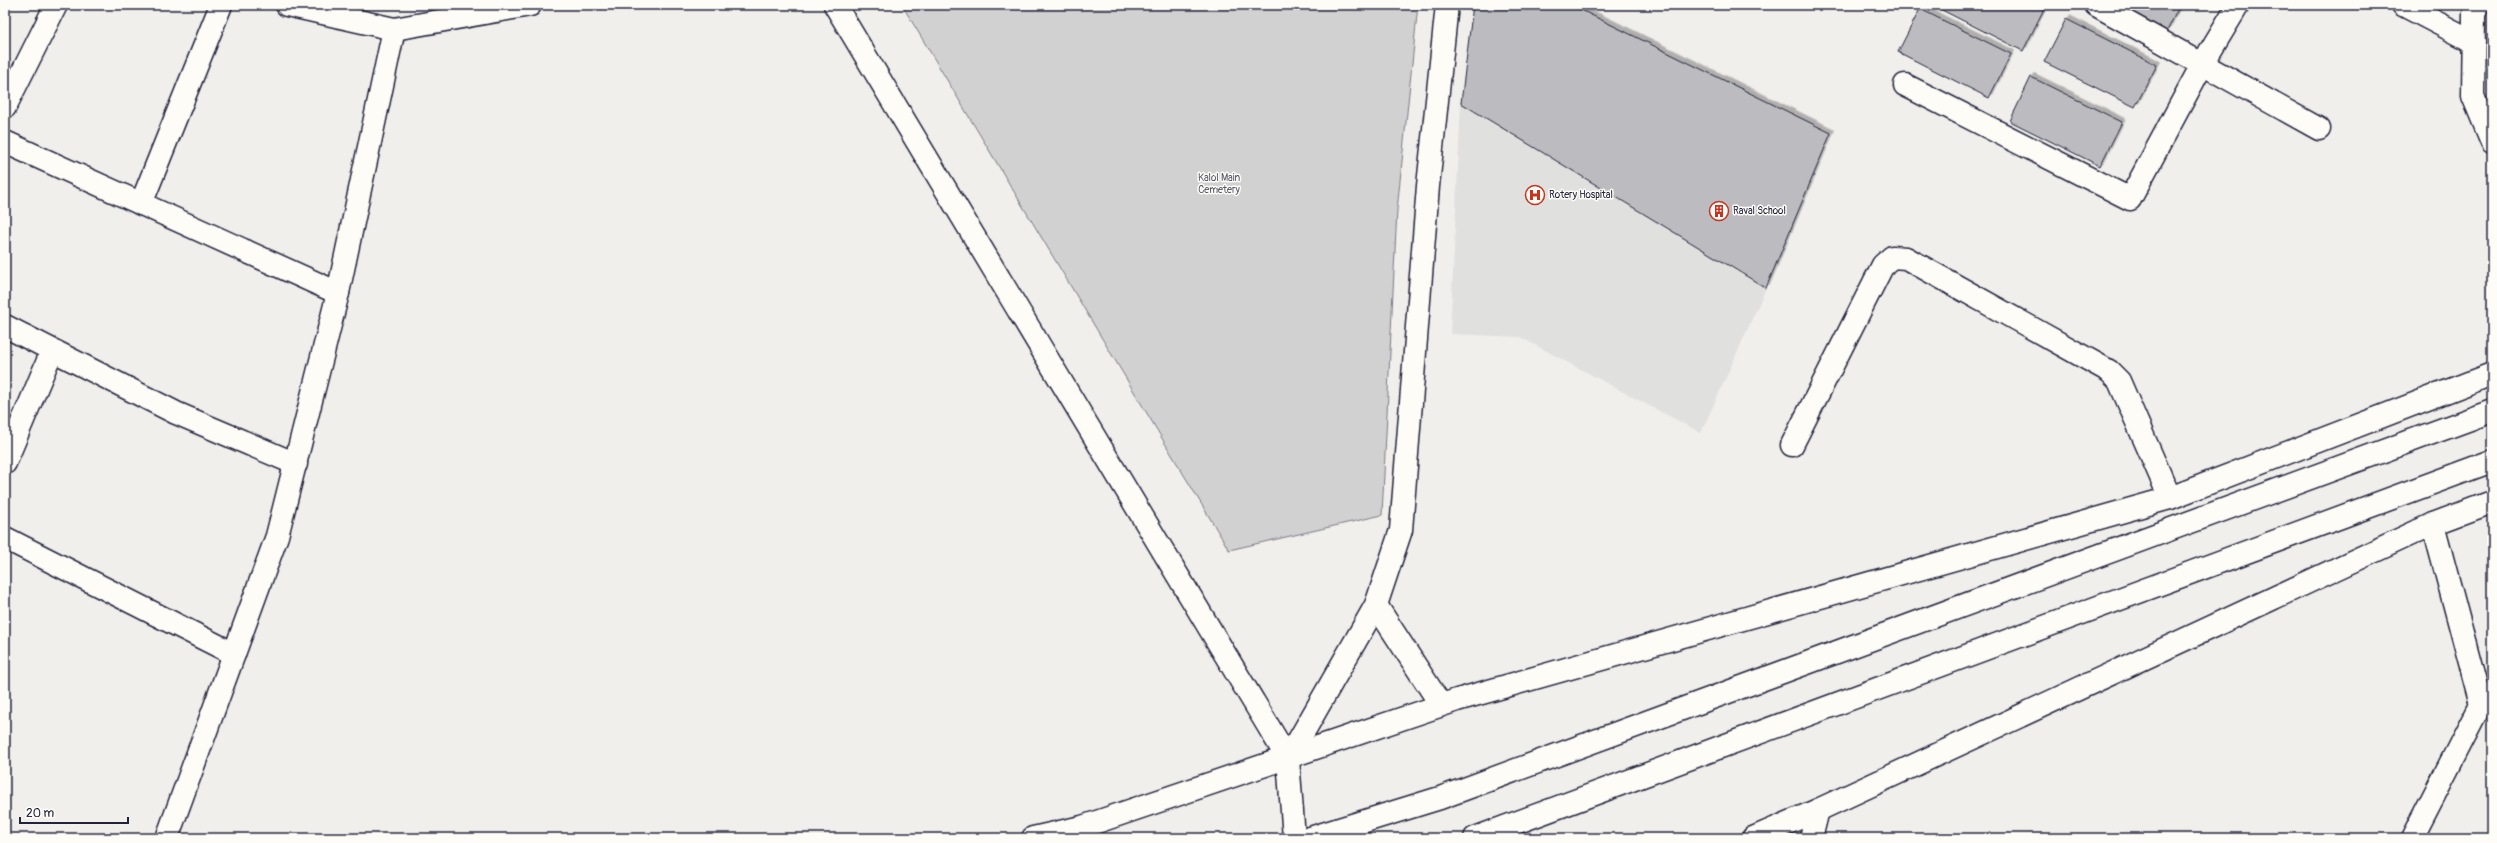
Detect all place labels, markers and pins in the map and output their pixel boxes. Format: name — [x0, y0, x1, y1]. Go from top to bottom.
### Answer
hospital icon: Rotery Hospital — [1524, 184, 1546, 206]
place label: Rotery Hospital — [1549, 189, 1613, 201]
building icon: Raval School — [1708, 200, 1730, 222]
place label: Raval School — [1733, 205, 1786, 217]

